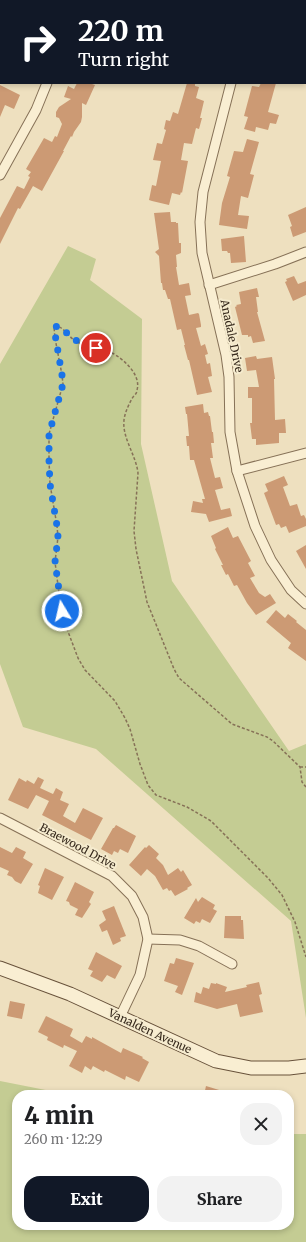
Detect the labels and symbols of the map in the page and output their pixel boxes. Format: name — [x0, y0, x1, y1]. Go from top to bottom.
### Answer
street label: Anadale Drive — [217, 297, 247, 374]
pin — [79, 331, 113, 365]
position arrow — [41, 590, 83, 632]
street label: Braewood Drive — [37, 820, 119, 872]
street label: Vanalden Avenue — [105, 1005, 194, 1057]

